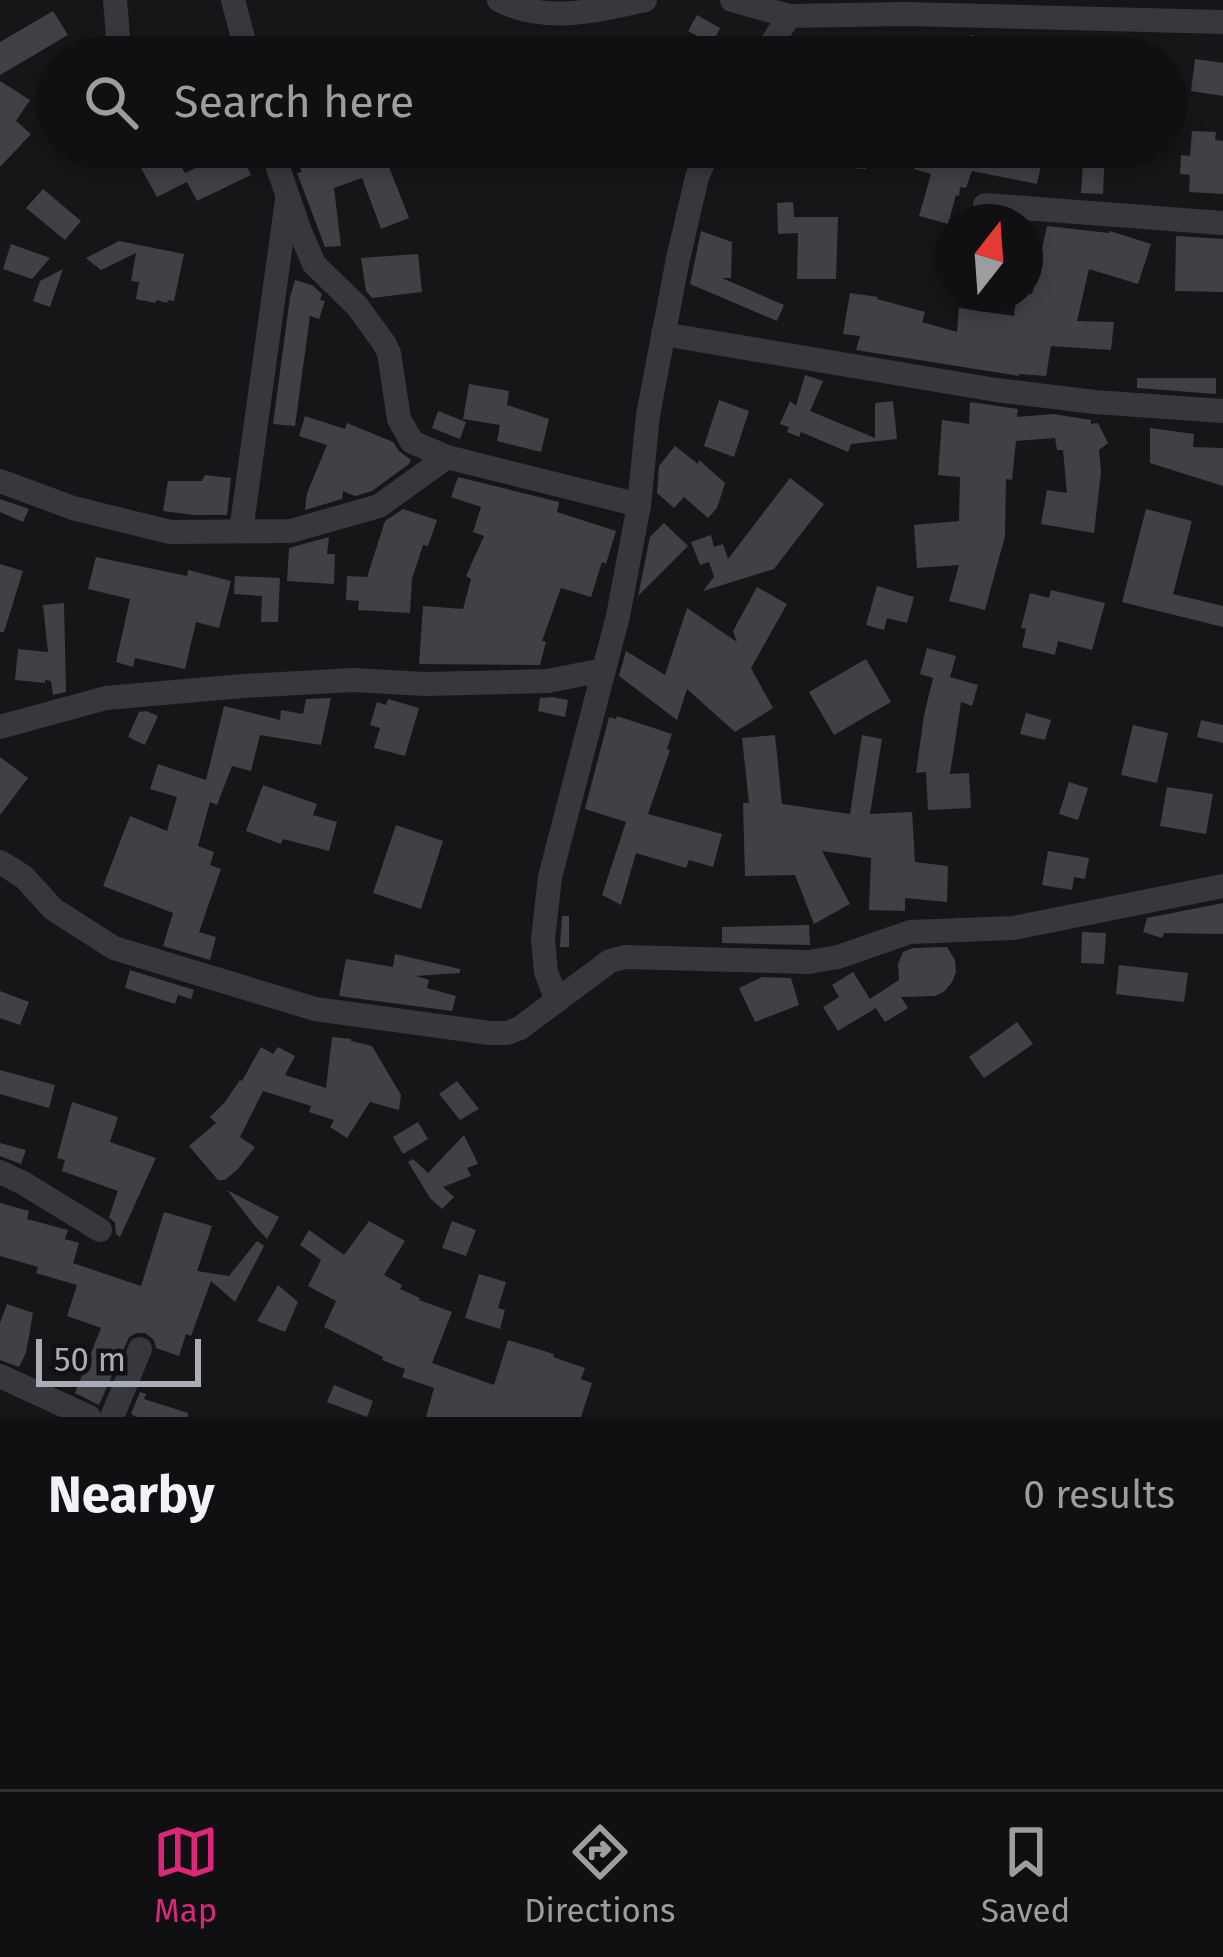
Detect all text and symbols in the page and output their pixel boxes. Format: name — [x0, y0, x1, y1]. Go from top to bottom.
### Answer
search box — [36, 36, 1187, 168]
icon: search — [78, 69, 144, 135]
text: Search here — [174, 75, 414, 129]
north arrow — [935, 204, 1043, 312]
scale bar — [36, 1333, 201, 1386]
text: 50 m — [54, 1340, 126, 1380]
text: Nearby — [48, 1464, 214, 1526]
text: 0 results — [1023, 1472, 1175, 1518]
tab: Map — [153, 1819, 219, 1931]
tab: Directions — [524, 1819, 676, 1931]
tab: Saved — [981, 1819, 1070, 1931]

